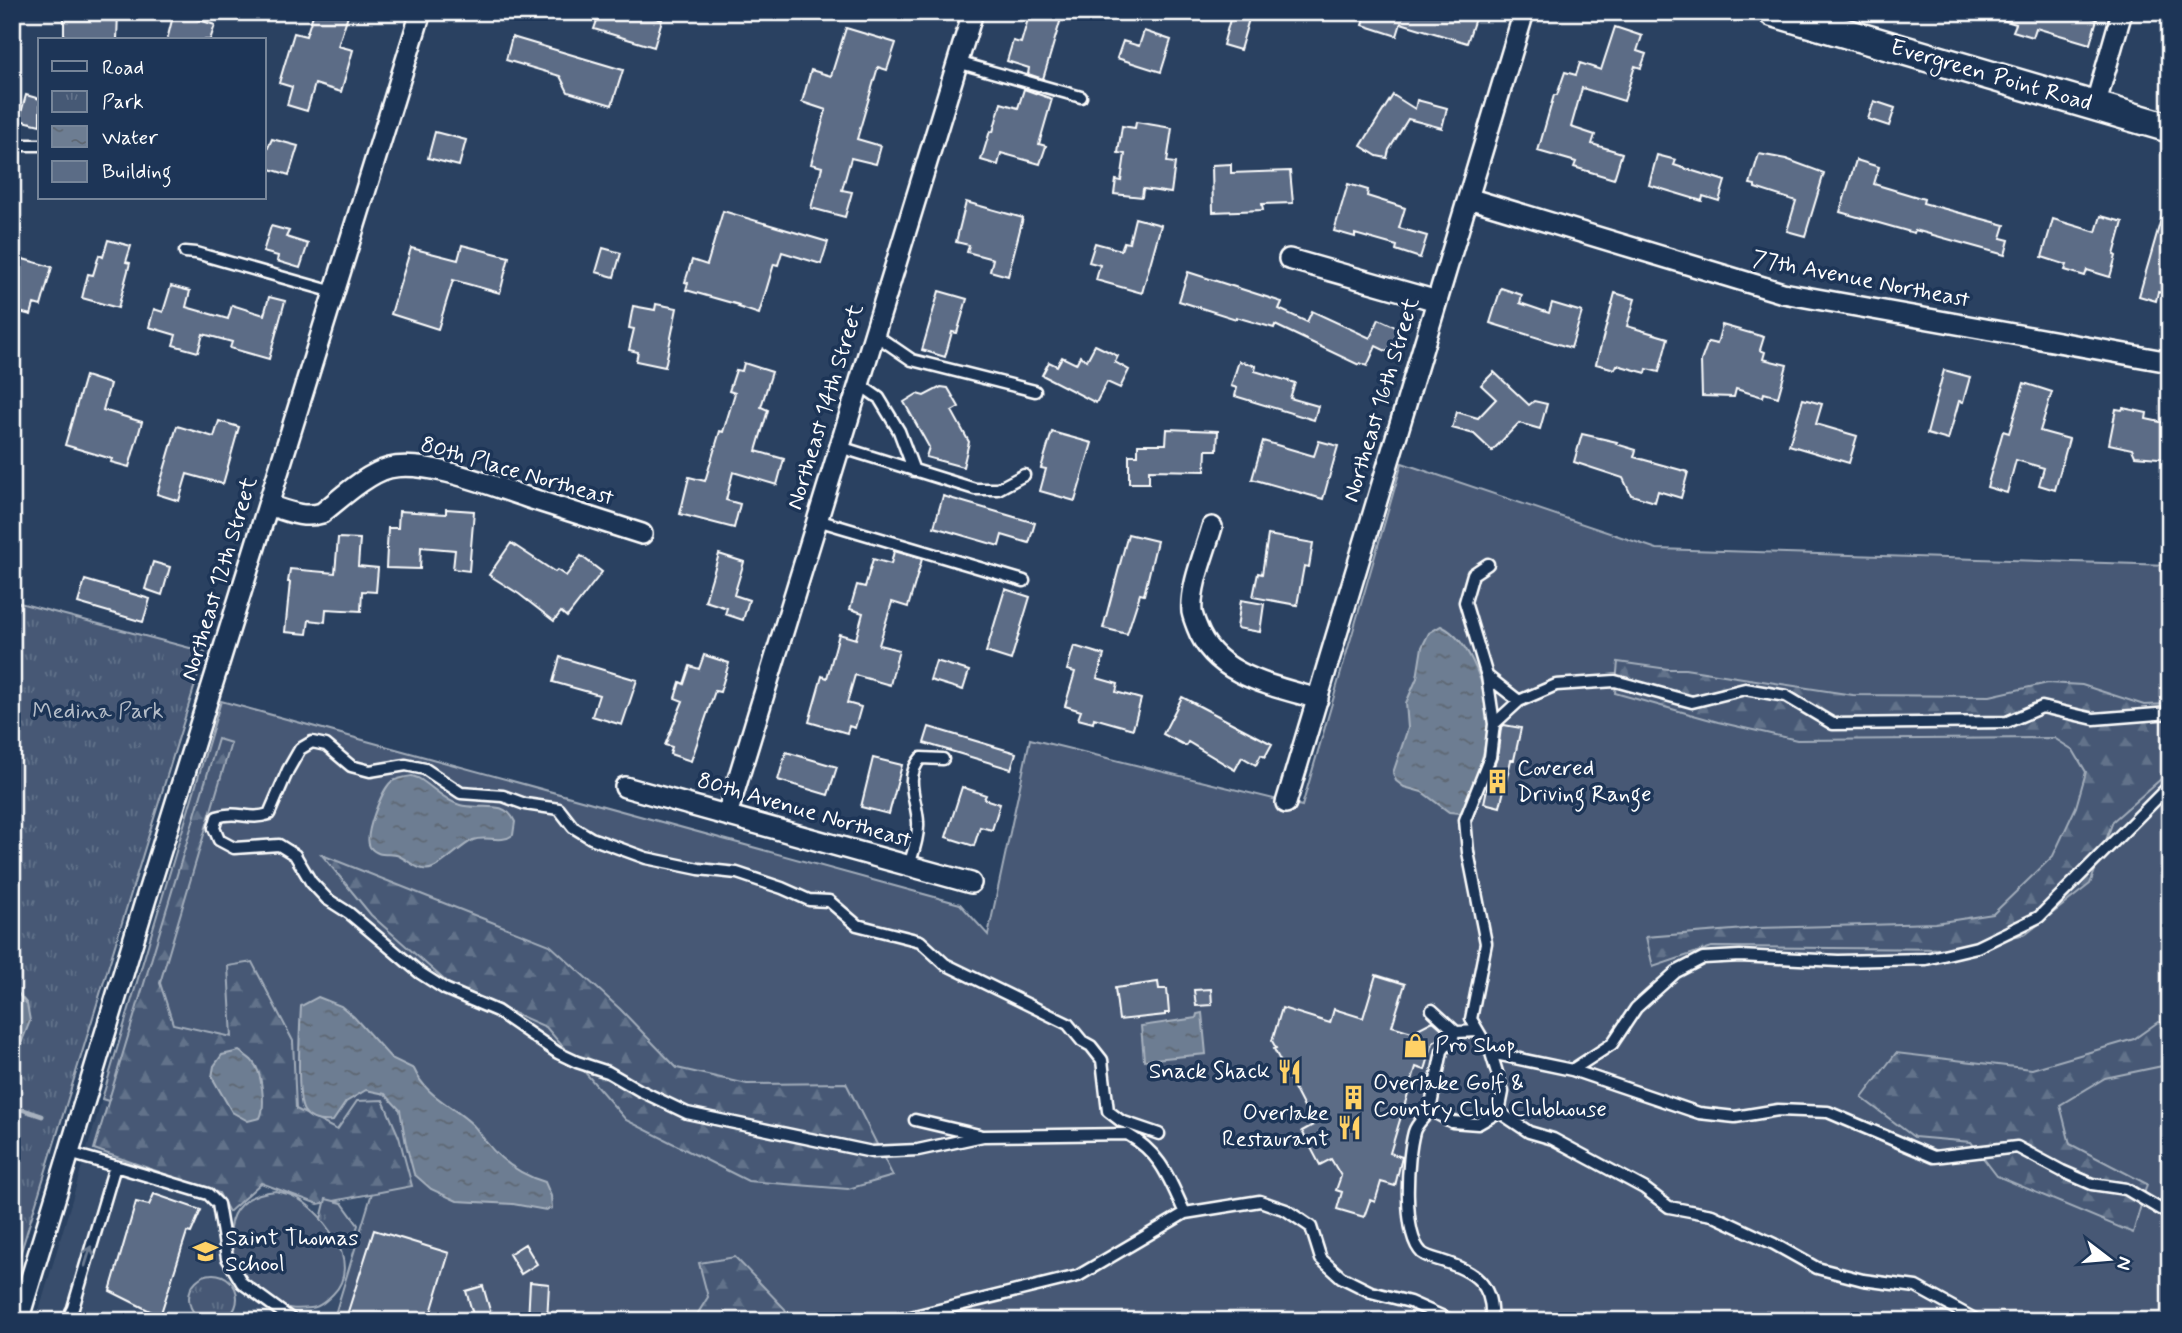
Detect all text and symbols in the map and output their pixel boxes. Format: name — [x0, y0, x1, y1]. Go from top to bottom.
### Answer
street label: Evergreen Point Road — [1886, 33, 2095, 121]
legend — [38, 38, 266, 200]
text: Road — [102, 54, 144, 82]
text: Park — [102, 88, 144, 116]
text: Water — [102, 124, 158, 152]
text: Building — [102, 158, 172, 188]
street label: 77th Avenue Northeast — [1750, 244, 1972, 316]
street label: Northeast 16th Street — [1337, 294, 1428, 506]
street label: Northeast 14th Street — [780, 300, 872, 514]
street label: 80th Place Northeast — [417, 430, 617, 514]
street label: Northeast 12th Street — [175, 473, 265, 685]
park label: Medina Park — [32, 697, 164, 727]
place label: Covered Driving Range — [1517, 754, 1652, 812]
street label: 80th Avenue Northeast — [693, 766, 915, 856]
building icon: Covered Driving Range — [1483, 768, 1511, 796]
place label: Pro Shop — [1435, 1031, 1516, 1061]
shop icon: Pro Shop — [1401, 1032, 1429, 1060]
place label: Snack Shack — [1149, 1057, 1270, 1087]
restaurant icon: Snack Shack — [1276, 1058, 1304, 1086]
place label: Overlake Golf & Country Club Clubhouse — [1373, 1069, 1607, 1125]
building icon: Overlake Golf & Country Club Clubhouse — [1339, 1083, 1367, 1111]
place label: Overlake Restaurant — [1222, 1099, 1329, 1155]
restaurant icon: Overlake Restaurant — [1335, 1113, 1363, 1141]
place label: Saint Thomas School — [225, 1224, 359, 1280]
north arrow — [2074, 1224, 2144, 1294]
school or university icon: Saint Thomas School — [191, 1238, 219, 1266]
one-way arrow — [83, 1245, 96, 1267]
text: N — [2110, 1254, 2138, 1273]

